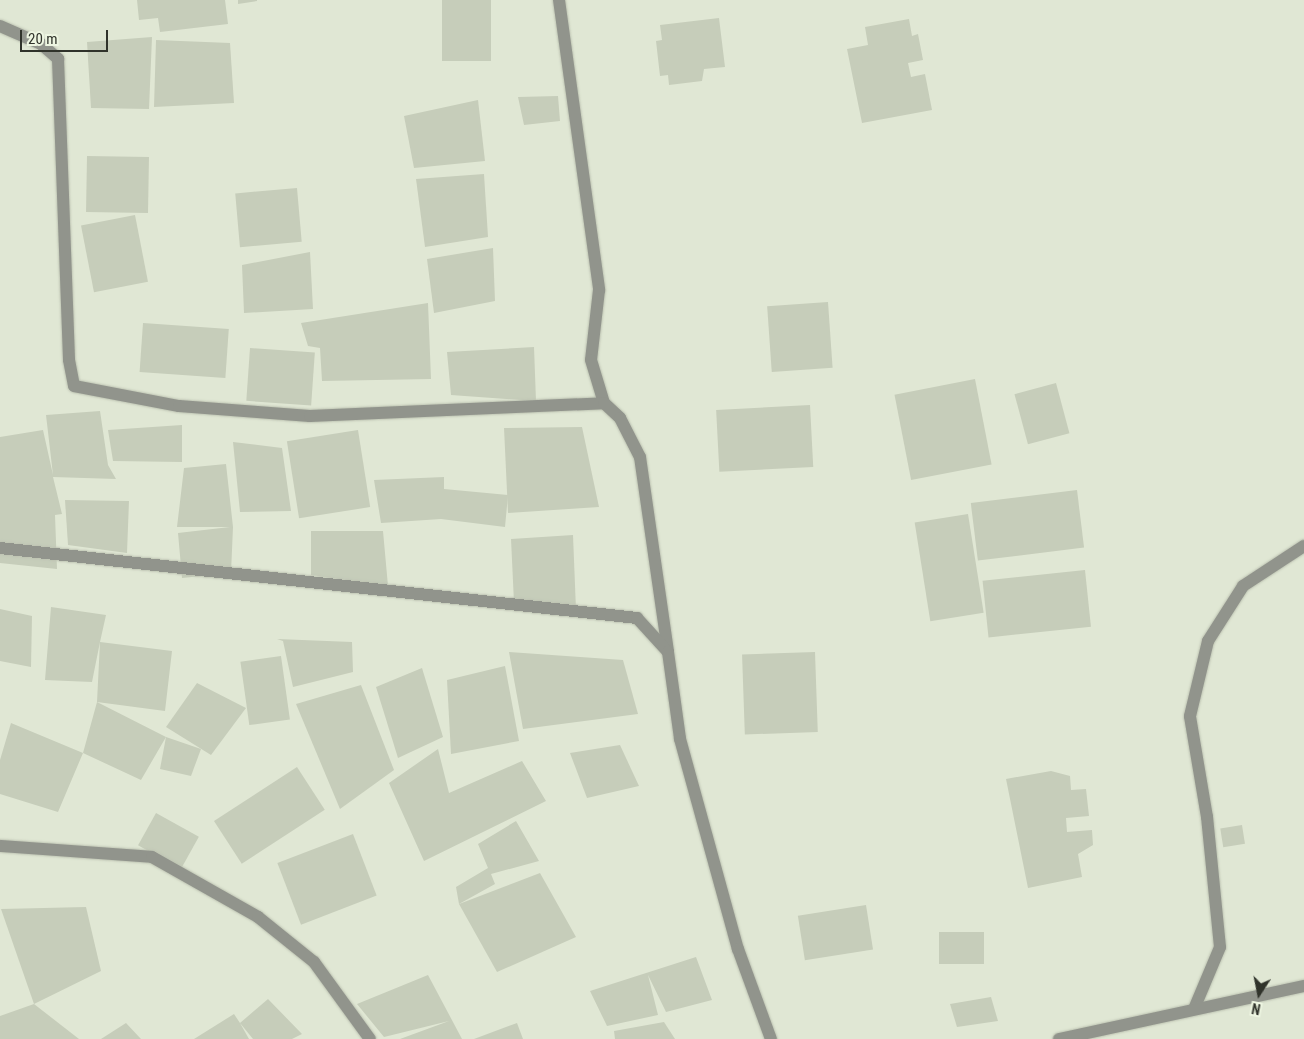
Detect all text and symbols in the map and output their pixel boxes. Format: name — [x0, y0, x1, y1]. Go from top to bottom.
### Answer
scale bar — [22, 20, 110, 52]
text: 20 m — [28, 30, 58, 48]
north arrow — [1234, 969, 1284, 1019]
text: N — [1250, 1000, 1262, 1017]

